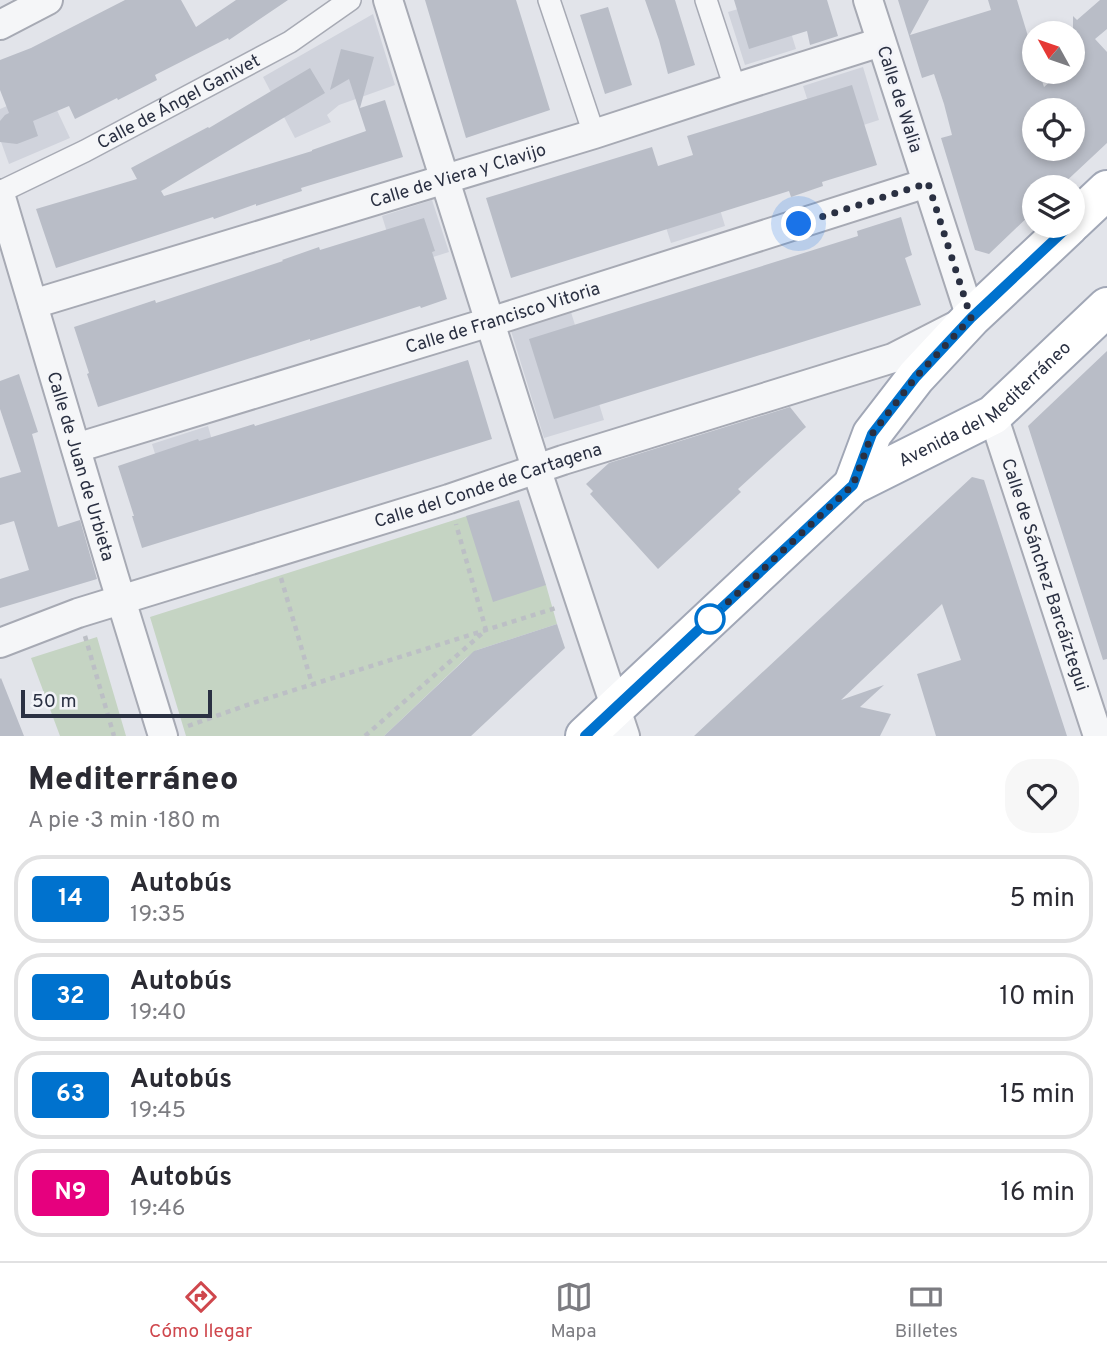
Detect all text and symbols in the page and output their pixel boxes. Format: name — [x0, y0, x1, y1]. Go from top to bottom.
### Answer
north arrow — [1022, 21, 1085, 84]
map controls — [1022, 21, 1085, 238]
street label: Calle de Walia — [870, 43, 927, 156]
street label: Calle de Ángel Ganivet — [93, 50, 264, 155]
button: locate — [1022, 98, 1085, 161]
street label: Calle de Viera y Clavijo — [367, 139, 549, 214]
button: layers — [1022, 175, 1085, 238]
your location — [781, 206, 816, 241]
street label: Calle de Francisco Vitoria — [403, 278, 603, 360]
street label: Avenida del Mediterráneo — [895, 337, 1077, 473]
street label: Calle de Juan de Urbieta — [41, 369, 119, 564]
street label: Calle del Conde de Cartagena — [372, 439, 605, 534]
street label: Calle de Sánchez Barcáiztegui — [995, 456, 1093, 694]
unlabelled marker — [695, 604, 725, 634]
scale bar — [21, 687, 212, 719]
text: 50 m — [32, 690, 77, 714]
button: heart — [1005, 759, 1079, 833]
text: Mediterráneo — [28, 760, 239, 802]
text: A pie · 3 min · 180 m — [28, 807, 221, 836]
text: Autobús — [130, 868, 232, 901]
text: 5 min — [1009, 883, 1075, 916]
text: 14 — [58, 884, 83, 914]
text: 19:35 — [130, 901, 186, 930]
text: Autobús — [130, 966, 232, 999]
text: 10 min — [999, 981, 1075, 1014]
text: 32 — [56, 982, 85, 1012]
text: 19:40 — [130, 999, 187, 1028]
text: Autobús — [130, 1064, 232, 1097]
text: 15 min — [1000, 1079, 1075, 1112]
text: 63 — [56, 1080, 85, 1110]
text: 19:45 — [130, 1097, 186, 1126]
text: Autobús — [130, 1162, 232, 1195]
text: 16 min — [1000, 1177, 1075, 1210]
text: N9 — [55, 1178, 86, 1208]
text: 19:46 — [130, 1195, 186, 1224]
tab: Cómo llegar — [149, 1278, 252, 1344]
tab: Mapa — [551, 1278, 597, 1344]
tab: Billetes — [895, 1278, 958, 1344]

